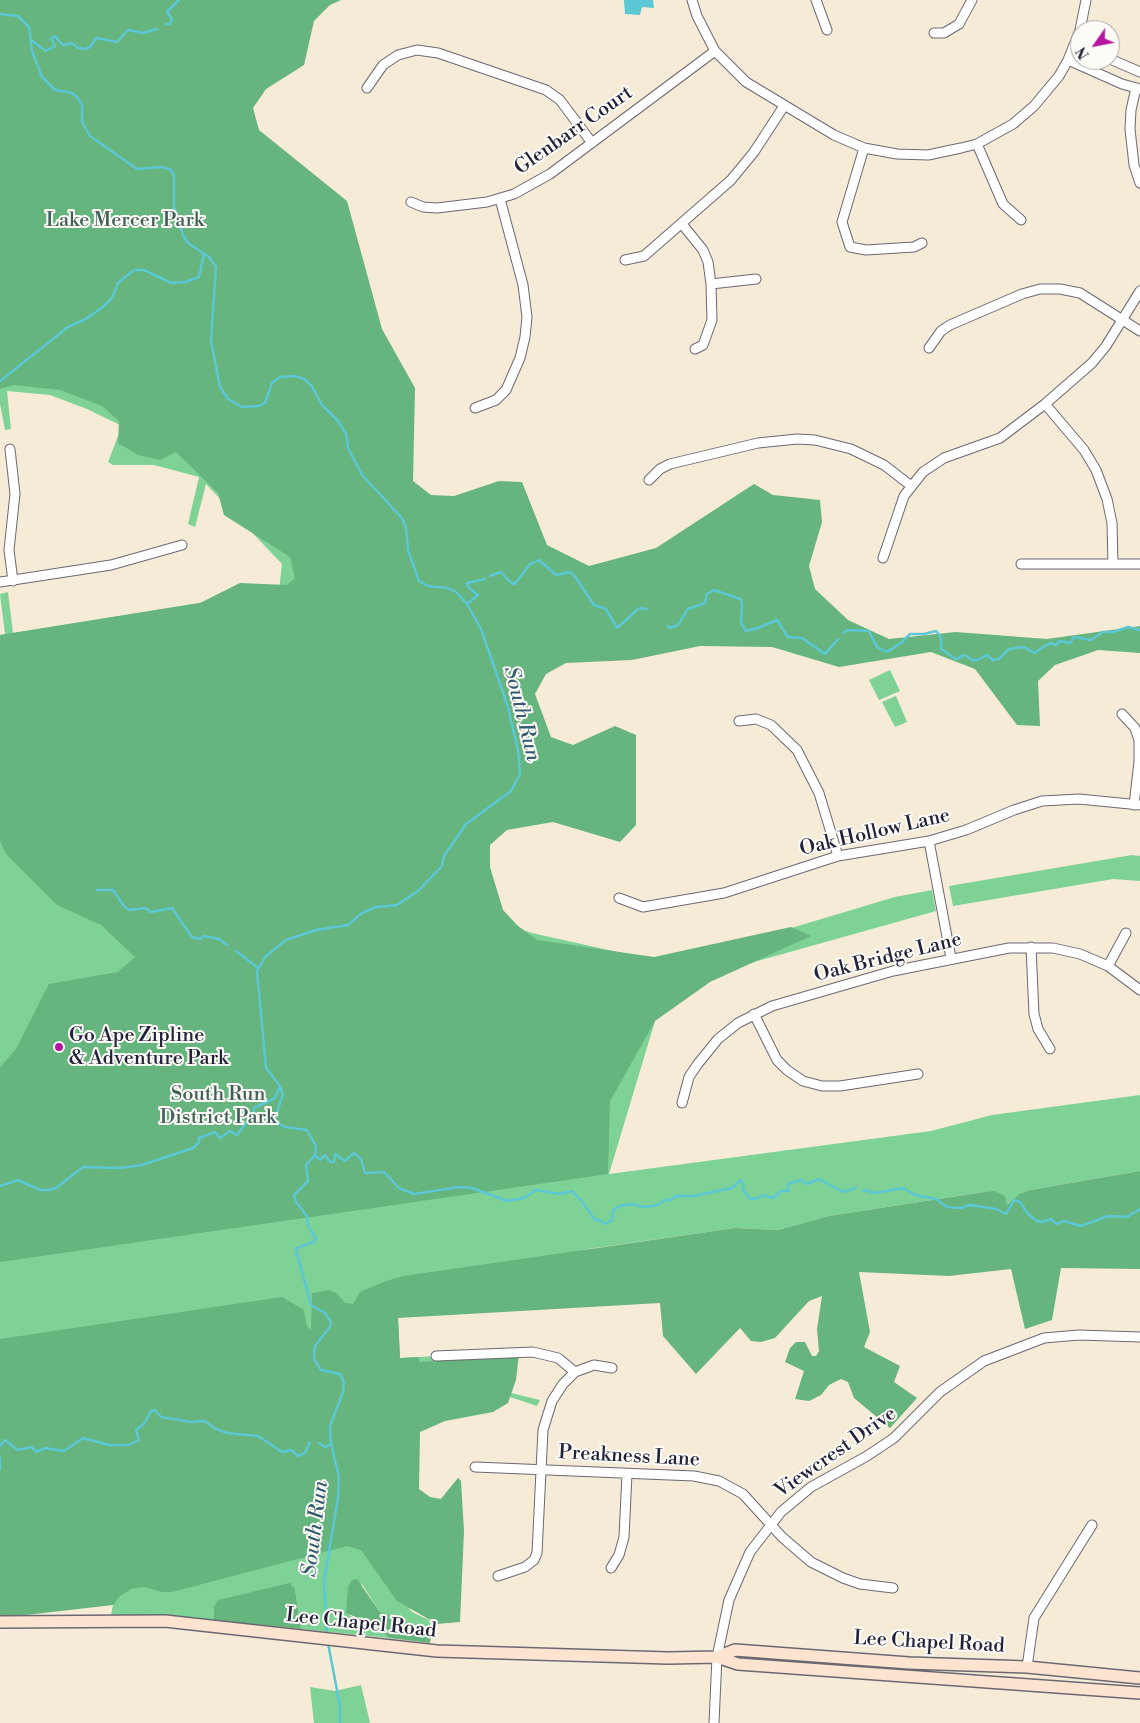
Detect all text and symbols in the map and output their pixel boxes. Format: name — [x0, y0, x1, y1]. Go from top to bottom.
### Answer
north arrow — [1070, 20, 1120, 70]
text: N — [1073, 43, 1094, 62]
street label: Glenbarr Court — [510, 81, 638, 181]
park label: Lake Mercer Park — [46, 209, 204, 233]
water label: South Run — [497, 664, 545, 764]
street label: Oak Hollow Lane — [797, 804, 953, 862]
street label: Oak Bridge Lane — [812, 928, 964, 988]
place label: Go Ape Zipline & Adventure Park — [69, 1024, 229, 1071]
marker: Go Ape Zipline & Adventure Park — [53, 1041, 65, 1053]
park label: South Run District Park — [160, 1083, 276, 1130]
street label: Viewcrest Drive — [771, 1402, 901, 1504]
street label: Preakness Lane — [558, 1441, 700, 1473]
water label: South Run — [298, 1479, 334, 1579]
street label: Lee Chapel Road — [284, 1604, 438, 1644]
street label: Lee Chapel Road — [853, 1627, 1005, 1659]

